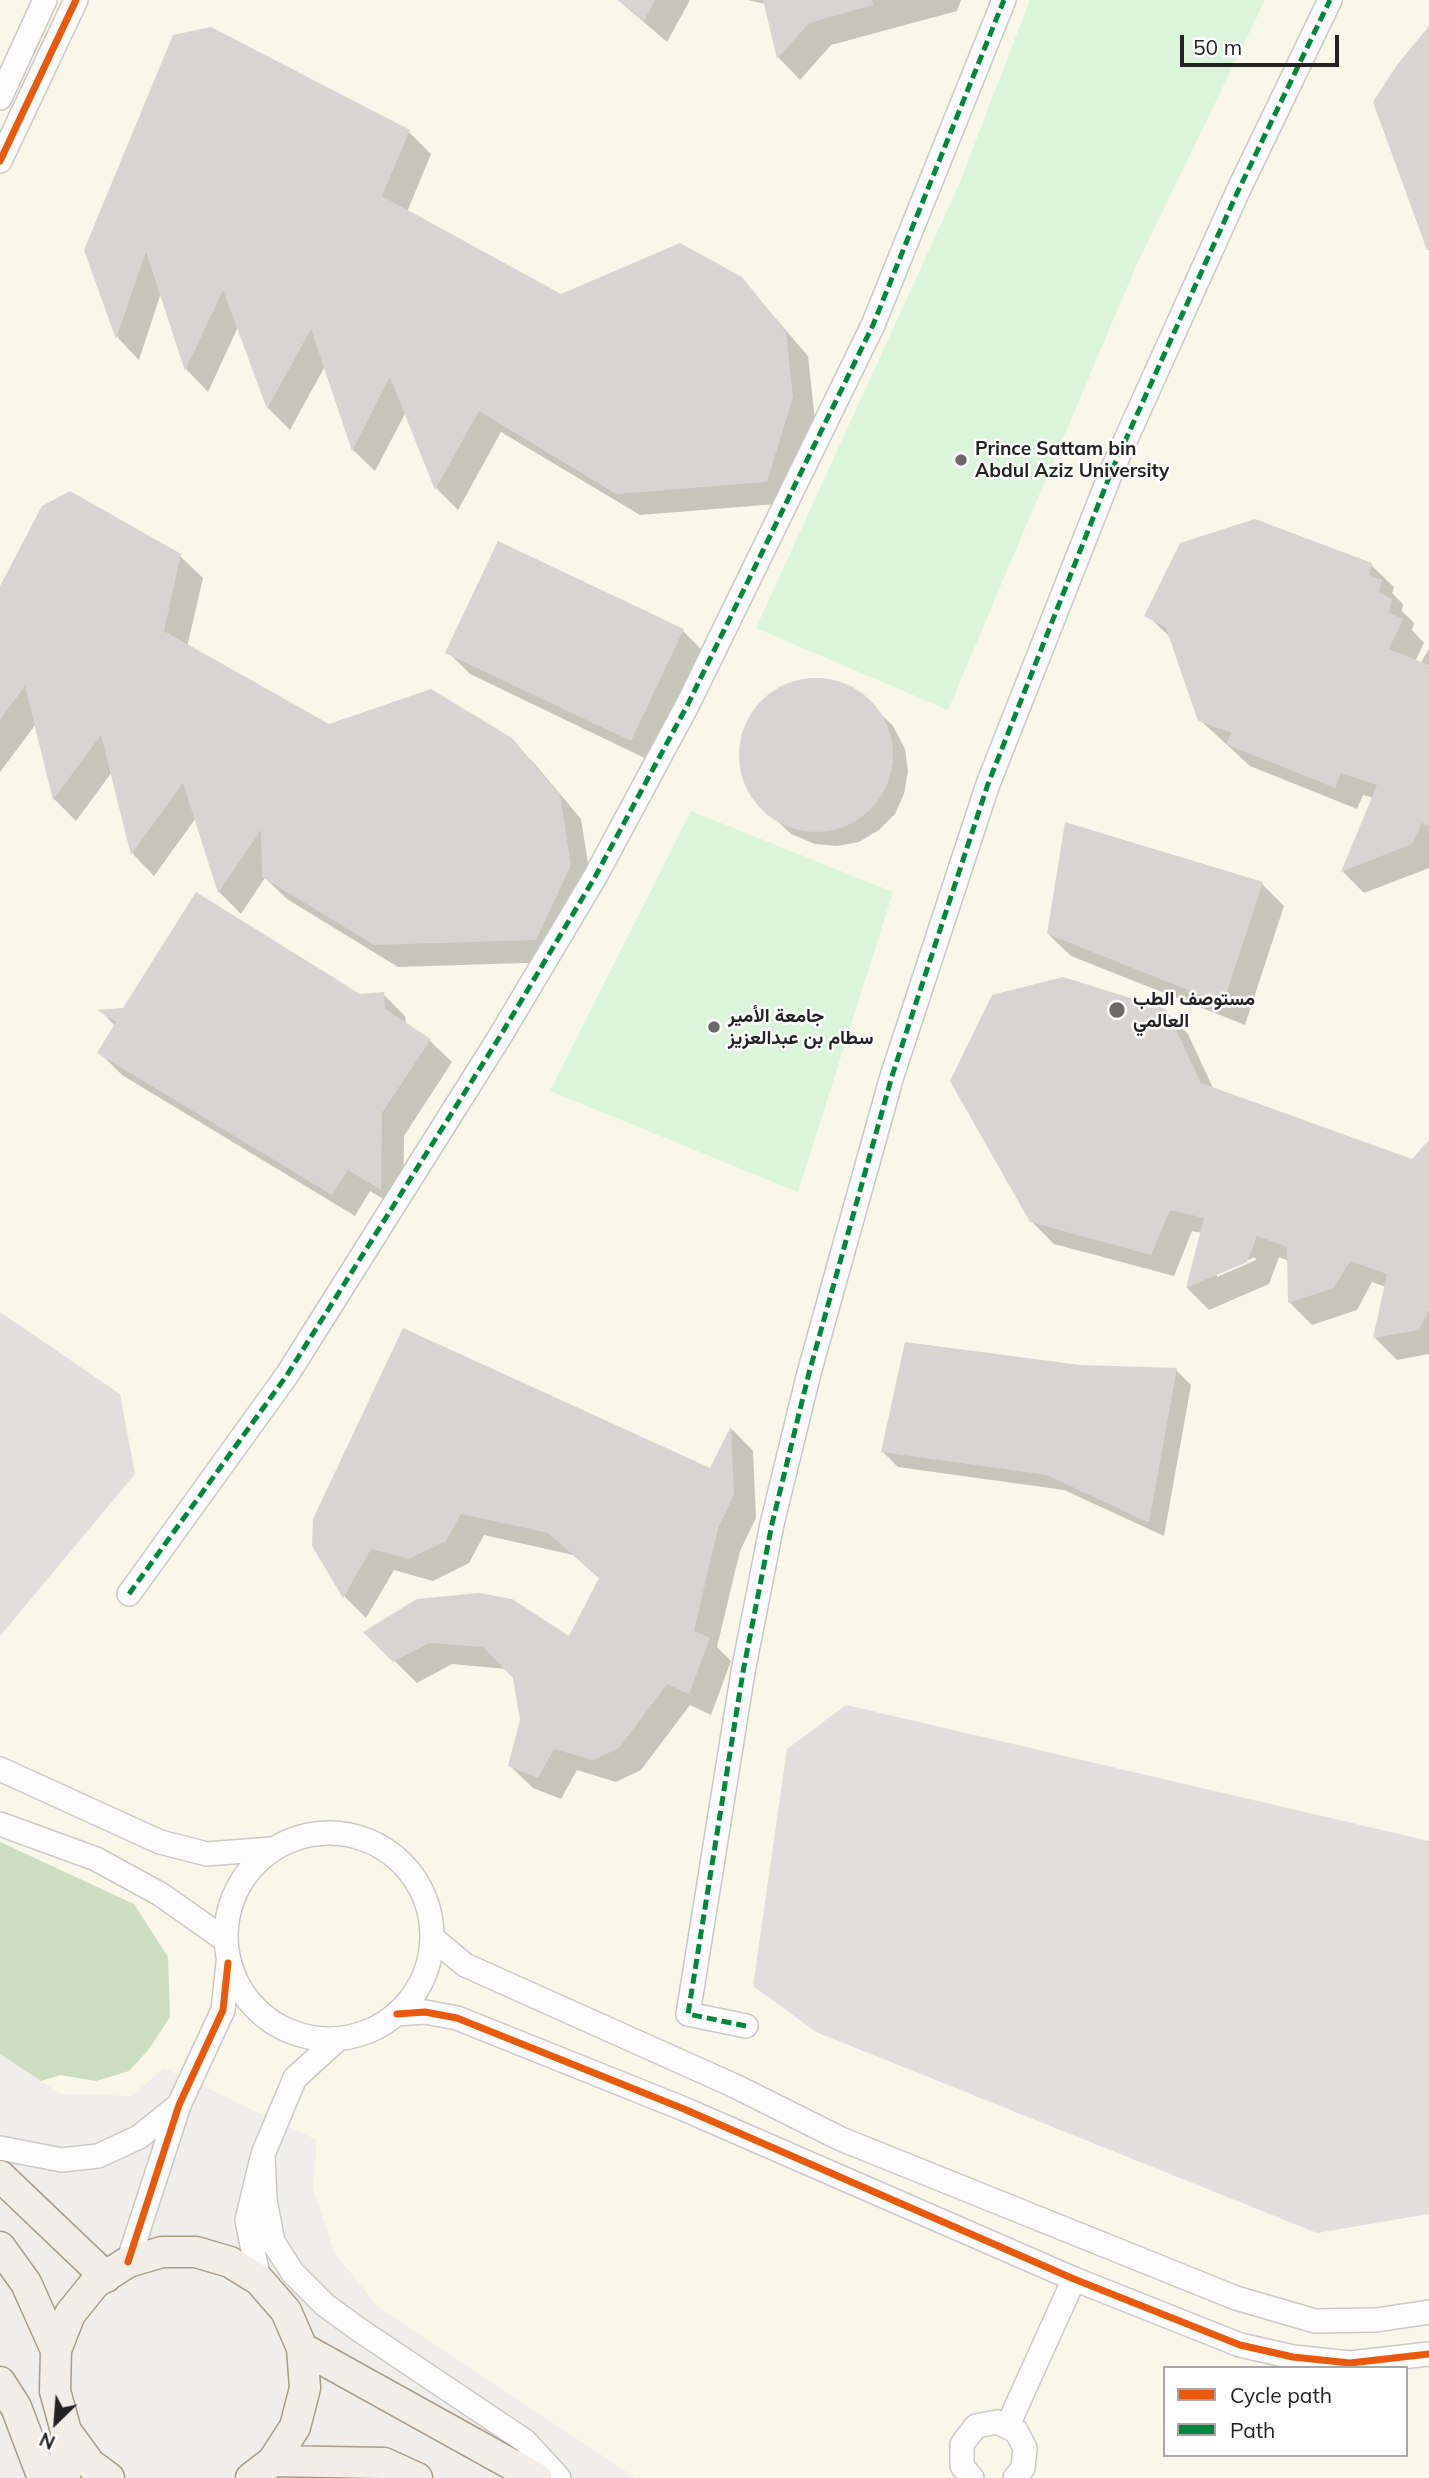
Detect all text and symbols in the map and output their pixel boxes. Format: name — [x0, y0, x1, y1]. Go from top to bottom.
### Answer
scale bar — [1184, 21, 1343, 65]
text: 50 m — [1193, 34, 1242, 60]
place label: Prince Sattam bin Abdul Aziz University — [975, 438, 1169, 482]
marker: Prince Sattam bin Abdul Aziz University — [953, 452, 969, 468]
place label: مستوصف الطب العالمي — [1133, 988, 1255, 1032]
marker: مستوصف الطب العالمي — [1107, 1000, 1127, 1020]
place label: جامعة الأمير سطام بن عبدالعزيز — [728, 1005, 873, 1049]
marker: جامعة الأمير سطام بن عبدالعزيز — [706, 1019, 722, 1035]
legend — [1163, 2366, 1408, 2457]
text: Cycle path — [1230, 2382, 1332, 2408]
north arrow — [21, 2387, 91, 2457]
text: Path — [1230, 2417, 1275, 2443]
text: N — [36, 2427, 59, 2455]

